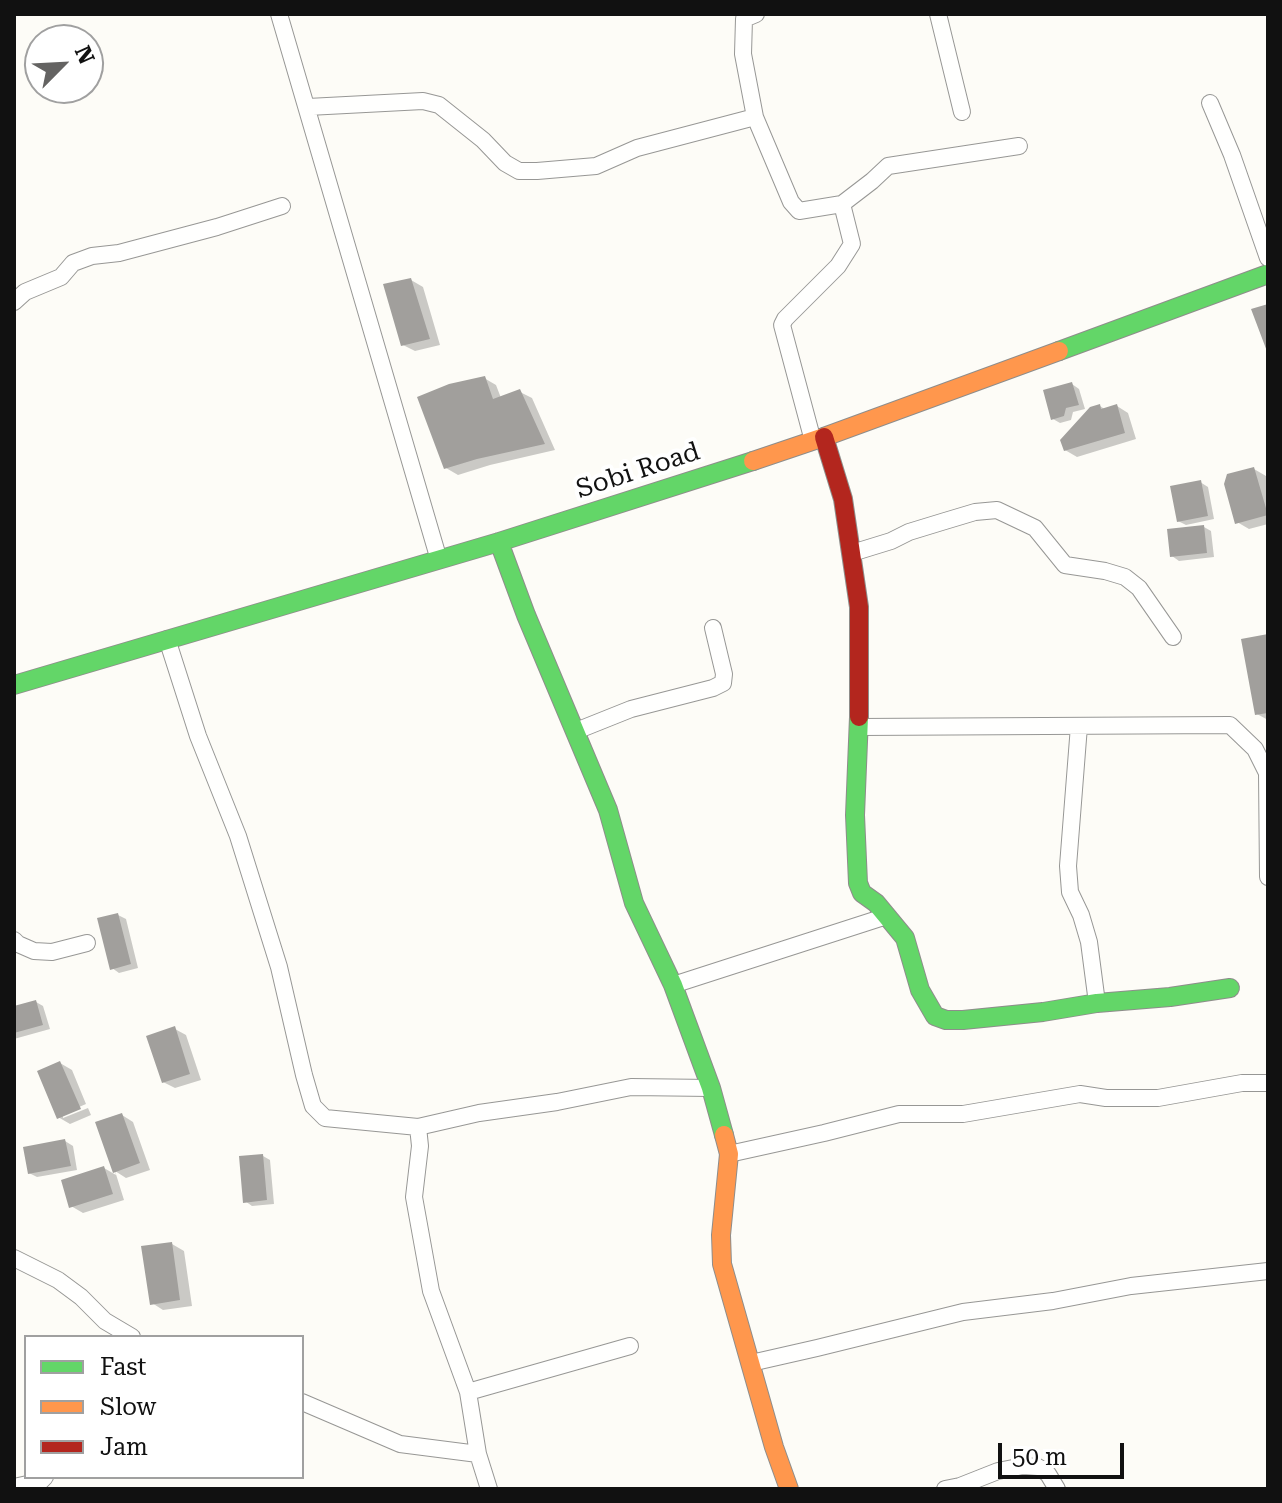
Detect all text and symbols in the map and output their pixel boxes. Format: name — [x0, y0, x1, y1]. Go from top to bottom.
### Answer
north arrow — [24, 24, 104, 104]
text: N — [70, 42, 99, 68]
street label: Sobi Road — [572, 436, 704, 506]
legend — [24, 1335, 304, 1479]
text: Fast — [100, 1353, 147, 1381]
text: Slow — [100, 1393, 156, 1421]
scale bar — [1002, 1427, 1128, 1477]
text: Jam — [100, 1433, 148, 1461]
text: 50 m — [1012, 1443, 1067, 1471]

